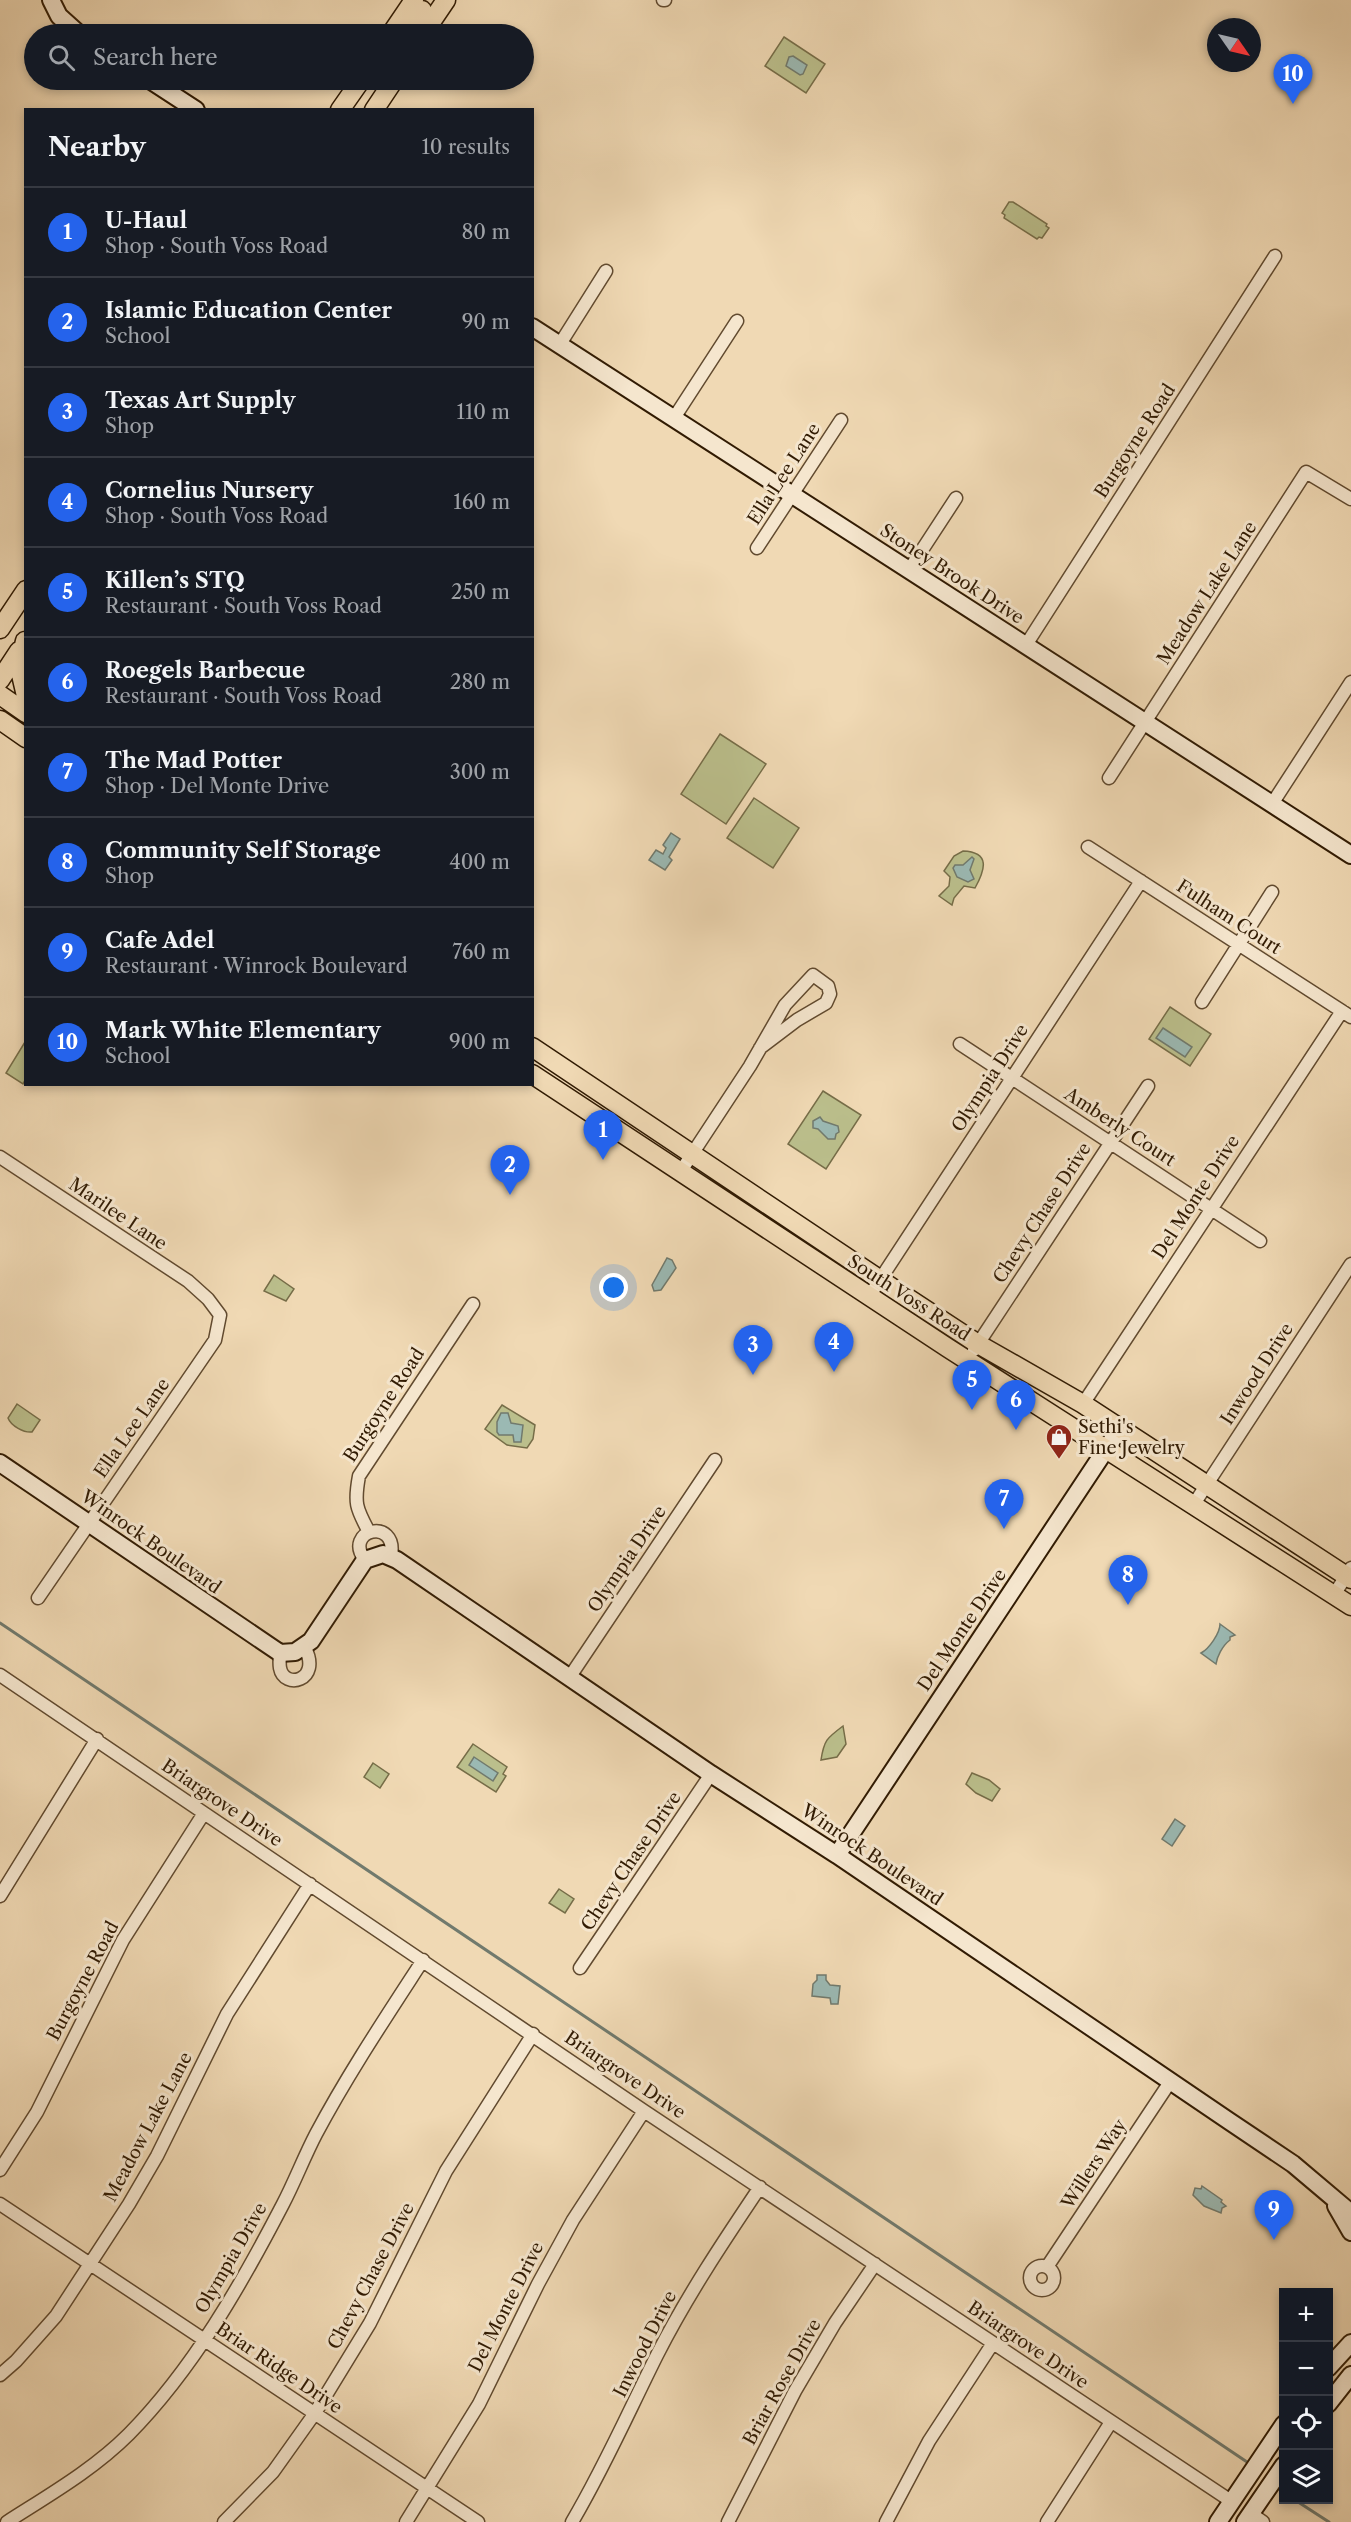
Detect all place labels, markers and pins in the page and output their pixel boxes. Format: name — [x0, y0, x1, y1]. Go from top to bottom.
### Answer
pin: 10 — [1274, 54, 1312, 104]
pin: 1 — [584, 1110, 622, 1160]
pin: 2 — [490, 1146, 530, 1195]
pin: 4 — [814, 1322, 854, 1372]
pin: 3 — [734, 1326, 772, 1375]
pin: 5 — [952, 1360, 992, 1410]
pin: 6 — [996, 1380, 1036, 1430]
place label: Sethi's Fine Jewelry — [1078, 1416, 1186, 1459]
shop icon: Sethi's Fine Jewelry — [1044, 1422, 1074, 1460]
pin: 7 — [984, 1480, 1024, 1529]
pin: 8 — [1108, 1556, 1148, 1605]
pin: 9 — [1254, 2190, 1294, 2240]

